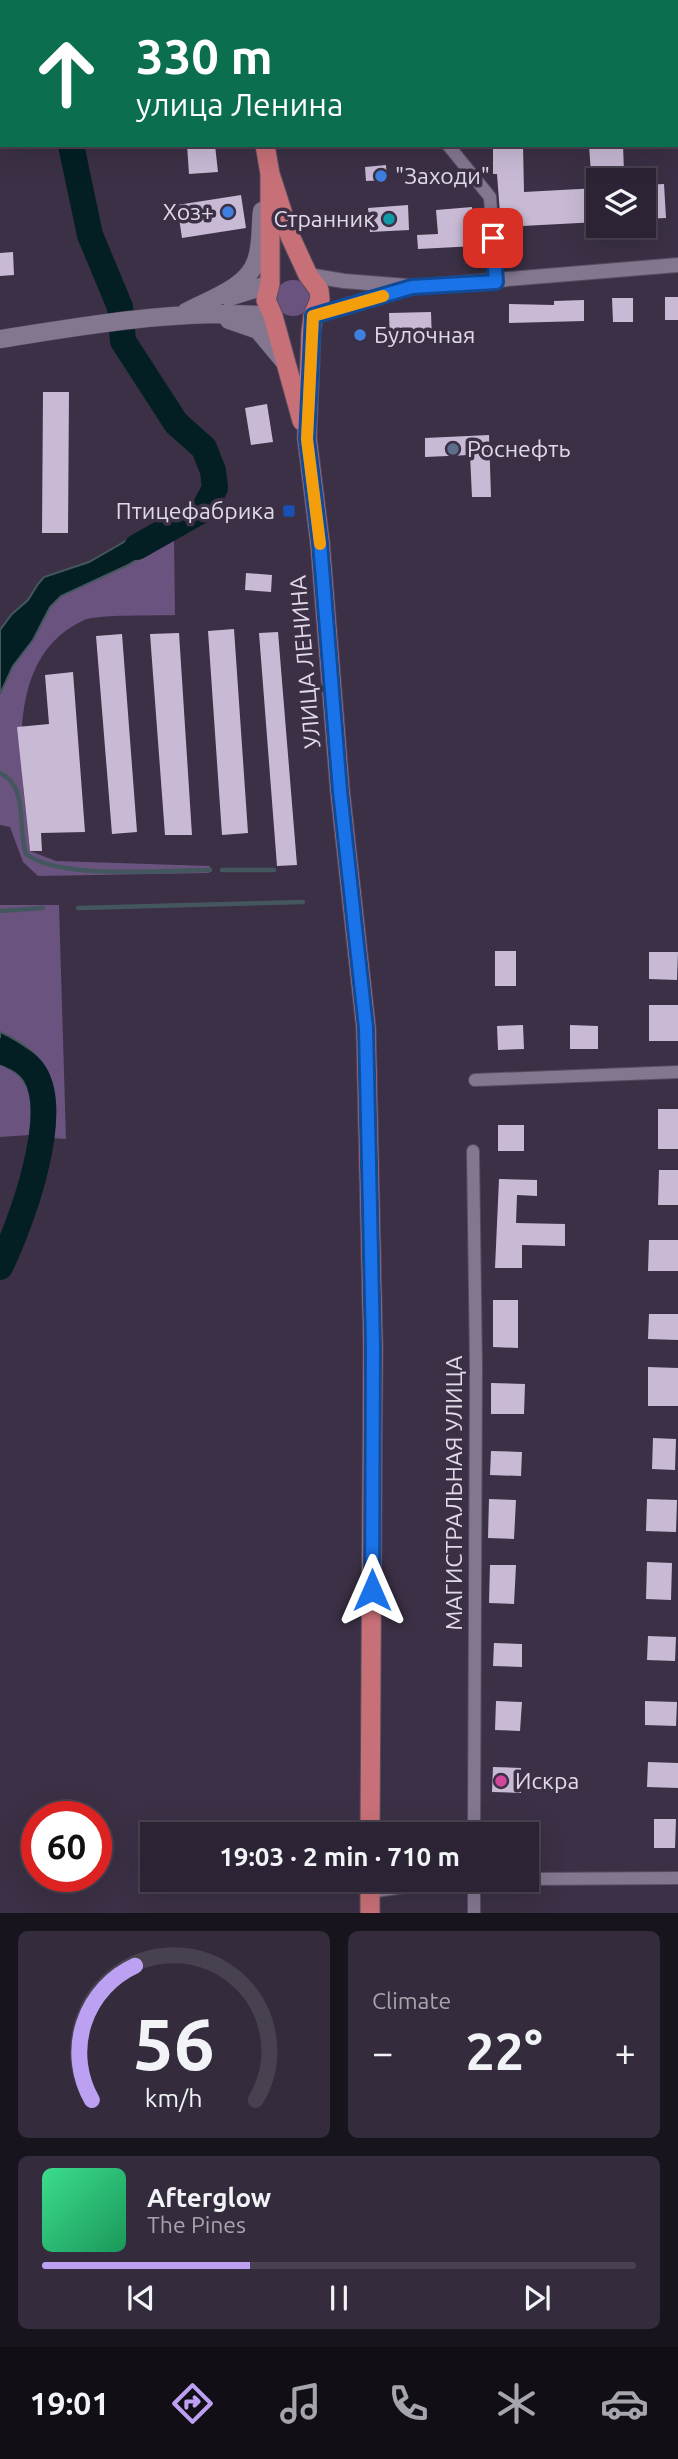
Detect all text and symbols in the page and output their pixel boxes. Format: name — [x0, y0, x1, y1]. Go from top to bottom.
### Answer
icon: ahead — [21, 28, 112, 119]
text: 330 m — [136, 28, 273, 83]
text: улица Ленина — [136, 86, 344, 122]
place label: "Заходи" — [395, 163, 490, 188]
marker: "Заходи" — [373, 168, 389, 184]
map controls — [586, 168, 656, 238]
button: layers — [586, 168, 656, 238]
place label: Хоз+ — [163, 199, 214, 224]
marker: Хоз+ — [220, 204, 236, 220]
place label: Странник — [274, 206, 375, 231]
pin — [463, 208, 523, 268]
marker: Странник — [381, 211, 397, 227]
icon: arrive — [474, 219, 512, 257]
place label: Булочная — [374, 322, 475, 347]
marker: Булочная — [352, 327, 368, 343]
place label: Роснефть — [467, 436, 570, 461]
marker: Роснефть — [445, 441, 461, 457]
place label: Птицефабрика — [116, 498, 275, 523]
marker: Птицефабрика — [281, 503, 297, 519]
street label: УЛИЦА ЛЕНИНА — [284, 575, 325, 749]
street label: МАГИСТРАЛЬНАЯ УЛИЦА — [441, 1356, 466, 1630]
position arrow — [335, 1553, 409, 1627]
place label: Искра — [515, 1768, 579, 1793]
marker: Искра — [493, 1773, 509, 1789]
speed limit sign: 60 — [21, 1801, 112, 1892]
text: 19:03 · 2 min · 710 m — [219, 1842, 460, 1871]
text: Climate — [372, 1988, 451, 2013]
text: 56 — [133, 2003, 215, 2085]
text: 22° — [465, 2022, 543, 2080]
text: − — [372, 2031, 393, 2073]
text: + — [615, 2031, 636, 2073]
text: km/h — [145, 2084, 203, 2112]
text: Afterglow — [147, 2183, 271, 2212]
text: The Pines — [147, 2212, 246, 2237]
icon: previous — [122, 2279, 160, 2317]
icon: pause — [320, 2279, 358, 2317]
icon: next — [518, 2279, 556, 2317]
icon: directions — [168, 2379, 217, 2428]
icon: music — [276, 2379, 325, 2428]
icon: phone — [384, 2379, 433, 2428]
icon: climate — [492, 2379, 541, 2428]
icon: car — [600, 2379, 649, 2428]
text: 19:01 — [29, 2385, 109, 2421]

